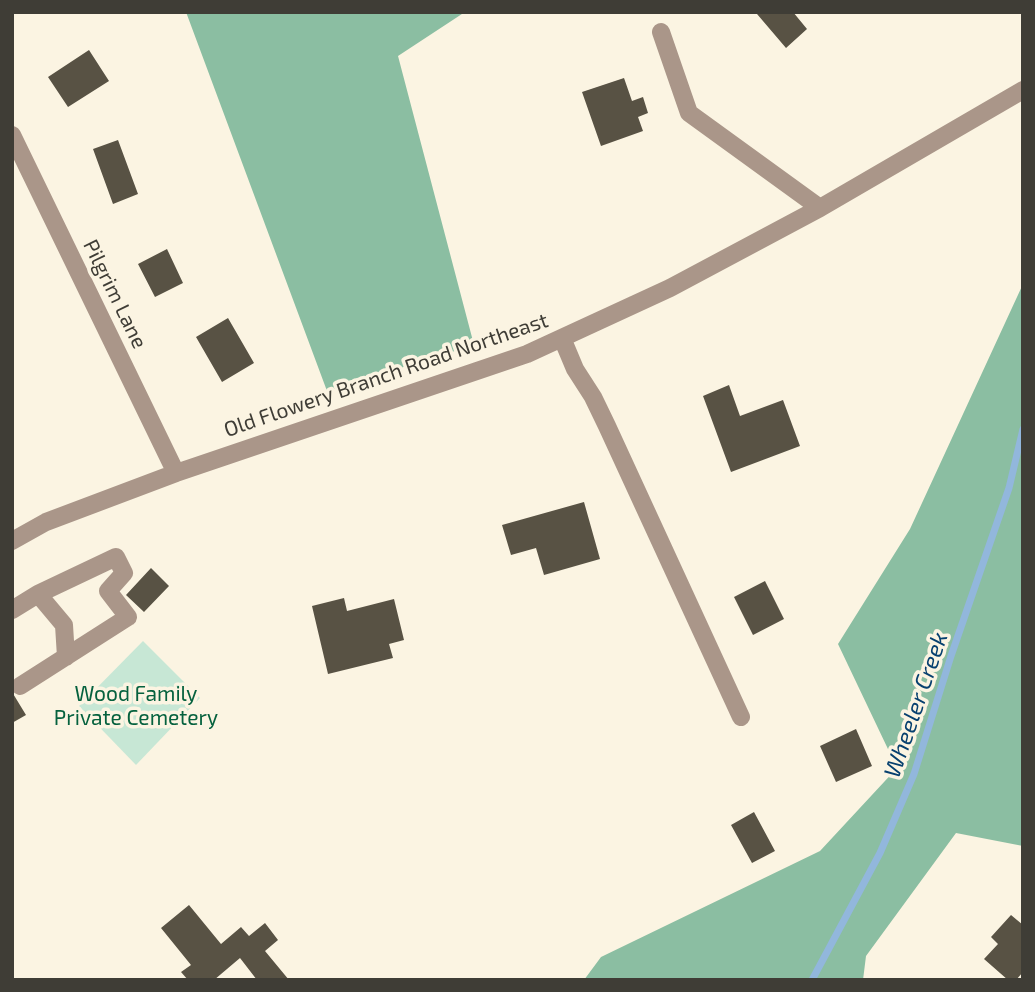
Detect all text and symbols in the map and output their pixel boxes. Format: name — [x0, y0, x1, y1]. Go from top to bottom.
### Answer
street label: Pilgrim Lane — [78, 235, 152, 353]
street label: Old Flowery Branch Road Northeast — [221, 308, 551, 442]
water label: Wheeler Creek — [878, 629, 954, 781]
park label: Wood Family Private Cemetery — [54, 681, 218, 731]

